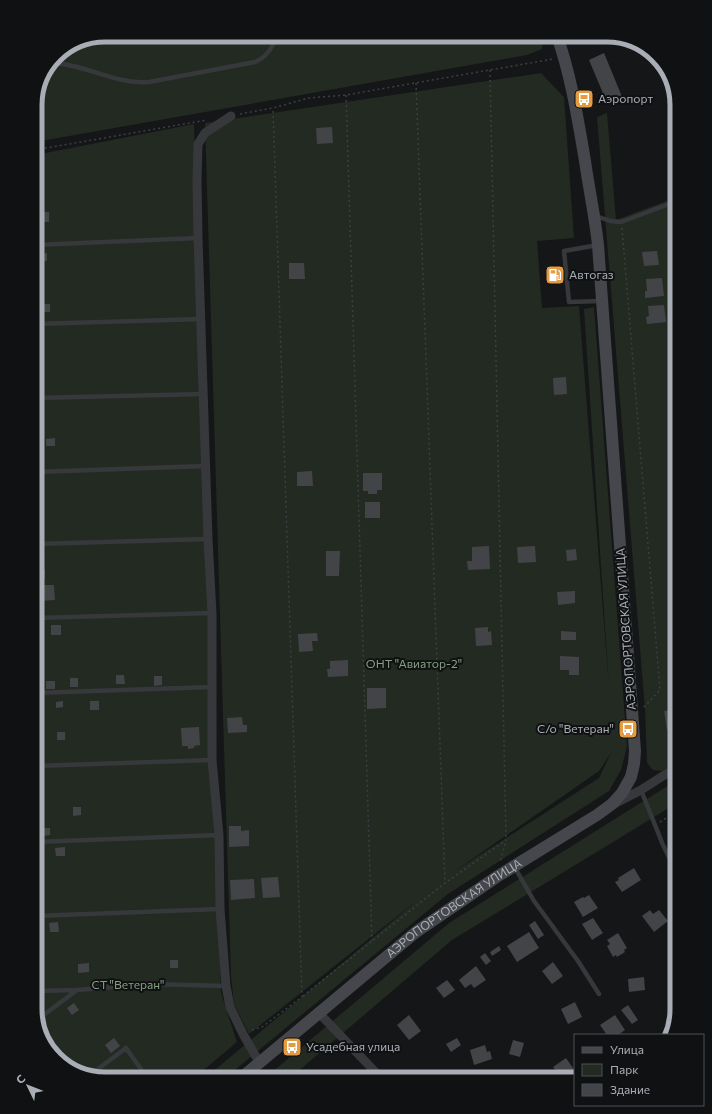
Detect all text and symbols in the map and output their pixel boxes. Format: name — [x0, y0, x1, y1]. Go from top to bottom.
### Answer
bus stop icon: Аэропорт — [573, 88, 595, 110]
place label: Аэропорт — [598, 91, 653, 105]
fuel station icon: Автогаз — [544, 264, 566, 286]
place label: Автогаз — [569, 267, 614, 281]
street label: АЭРОПОРТОВСКАЯ УЛИЦА — [612, 548, 638, 711]
park label: ОНТ "Авиатор-2" — [366, 656, 462, 670]
bus stop icon: С/о "Ветеран" — [617, 718, 639, 740]
place label: С/о "Ветеран" — [537, 721, 614, 735]
street label: АЭРОПОРТОВСКАЯ УЛИЦА — [383, 855, 524, 960]
park label: СТ "Ветеран" — [91, 977, 165, 991]
legend — [574, 1034, 704, 1106]
bus stop icon: Усадебная улица — [281, 1036, 303, 1058]
place label: Усадебная улица — [306, 1039, 400, 1053]
text: Улица — [610, 1042, 644, 1056]
text: Парк — [610, 1062, 639, 1076]
north arrow — [8, 1066, 48, 1106]
text: С — [13, 1071, 28, 1086]
text: Здание — [610, 1082, 650, 1096]

